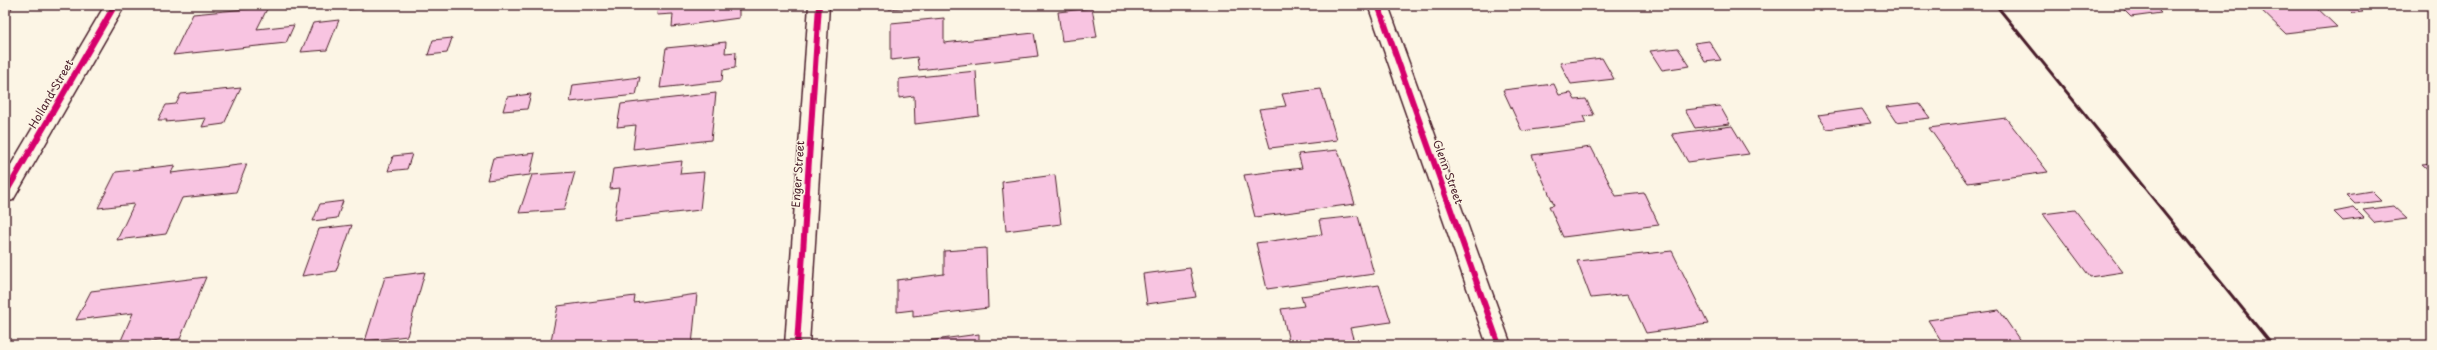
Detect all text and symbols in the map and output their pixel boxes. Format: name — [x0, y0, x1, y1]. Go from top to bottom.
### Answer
street label: Holland Street — [24, 56, 78, 131]
street label: Glenn Street — [1429, 137, 1468, 207]
street label: Enger Street — [787, 140, 808, 208]

